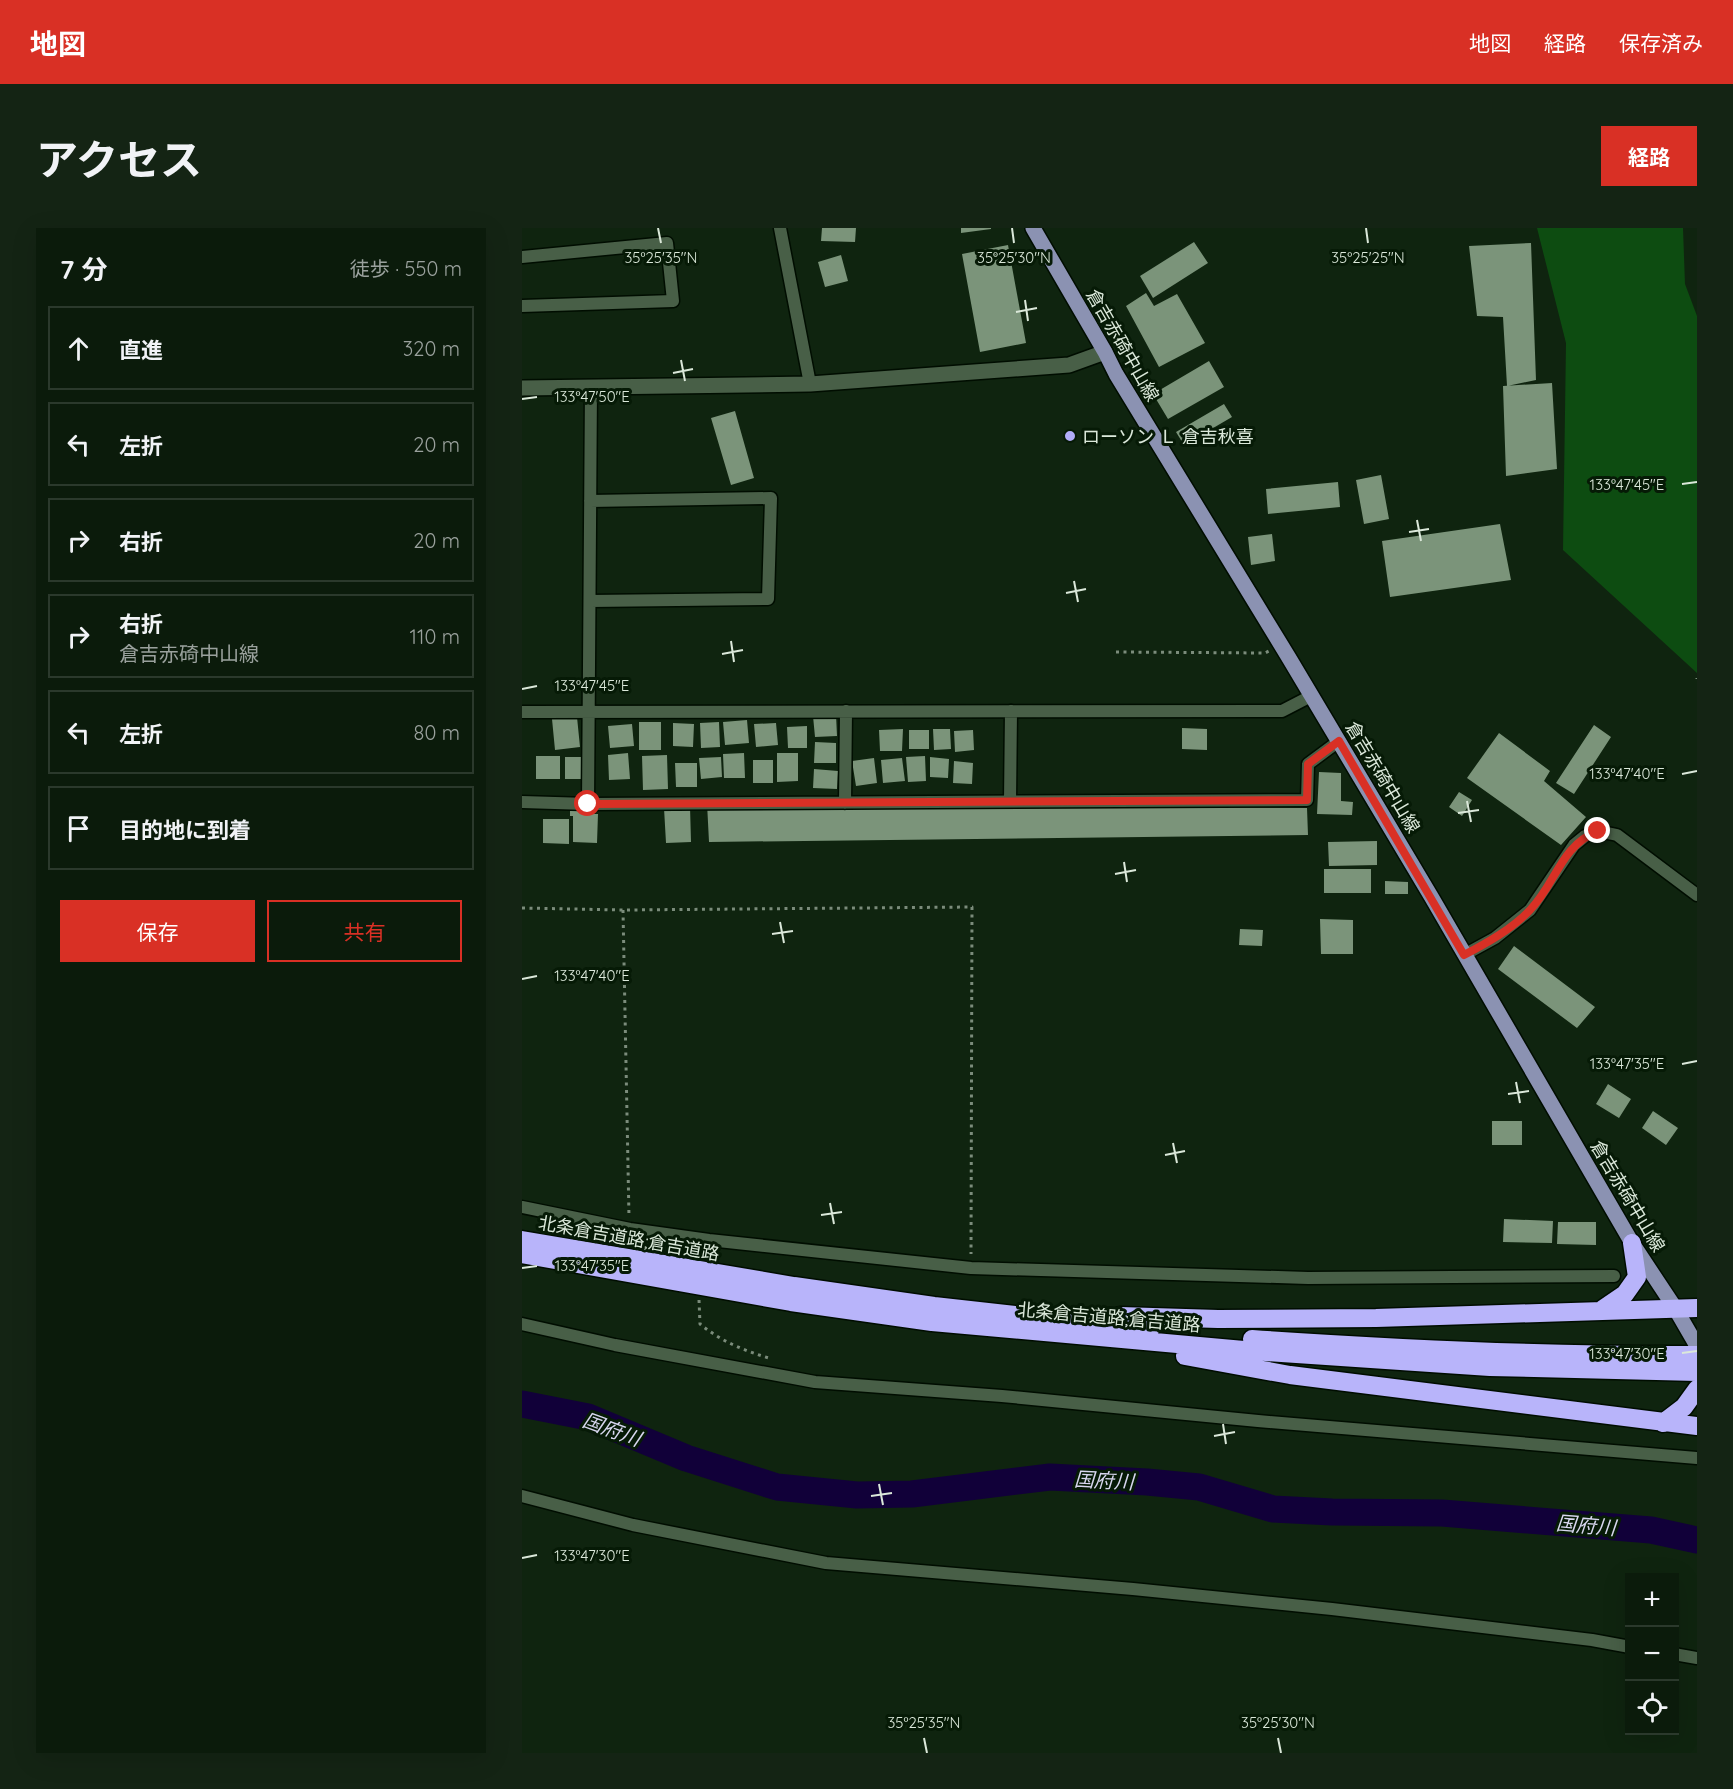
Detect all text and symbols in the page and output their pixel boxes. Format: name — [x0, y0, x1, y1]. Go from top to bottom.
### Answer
text: 地図 — [30, 26, 86, 61]
text: 地図 — [1469, 30, 1511, 56]
text: 経路 — [1544, 30, 1586, 56]
text: 保存済み — [1619, 30, 1703, 56]
button: 経路 — [1601, 126, 1697, 186]
text: アクセス — [36, 133, 202, 186]
text: 35°25'35"N — [624, 248, 698, 267]
text: 35°25'30"N — [977, 248, 1051, 267]
text: 35°25'25"N — [1331, 248, 1405, 267]
text: 7 分 — [60, 253, 108, 286]
text: 徒歩 · 550 m — [350, 256, 462, 281]
street label: 倉吉赤碕中山線 — [1082, 285, 1164, 405]
icon: ahead — [62, 332, 95, 365]
text: 直進 — [119, 336, 163, 364]
text: 320 m — [403, 336, 460, 361]
text: 133°47'50"E — [554, 387, 630, 406]
place label: ローソン Ｌ 倉吉秋喜 — [1082, 425, 1254, 448]
icon: left — [62, 428, 95, 461]
marker: ローソン Ｌ 倉吉秋喜 — [1063, 429, 1077, 443]
text: 左折 — [119, 432, 163, 460]
text: 20 m — [413, 432, 460, 457]
text: 133°47'45"E — [1590, 475, 1664, 494]
icon: right — [62, 524, 95, 557]
text: 右折 — [119, 528, 163, 556]
text: 20 m — [413, 528, 460, 553]
text: 右折 — [119, 610, 163, 638]
icon: right — [62, 620, 95, 653]
text: 110 m — [410, 624, 460, 649]
text: 倉吉赤碕中山線 — [119, 641, 259, 666]
text: 133°47'45"E — [555, 676, 629, 695]
icon: left — [62, 716, 95, 749]
street label: 倉吉赤碕中山線 — [1341, 717, 1425, 837]
text: 左折 — [119, 720, 163, 748]
text: 80 m — [414, 720, 460, 745]
text: 133°47'40"E — [1589, 764, 1665, 783]
route start — [574, 790, 600, 816]
icon: arrive — [62, 812, 95, 845]
text: 目的地に到着 — [119, 816, 251, 844]
route end — [1584, 817, 1610, 843]
button: 保存 — [60, 900, 255, 962]
button: 共有 — [267, 900, 462, 962]
text: 133°47'40"E — [554, 966, 630, 985]
text: 133°47'35"E — [1590, 1054, 1664, 1073]
street label: 倉吉赤碕中山線 — [1586, 1136, 1670, 1256]
street label: 北条倉吉道路;倉吉道路 — [537, 1211, 721, 1265]
text: 133°47'35"E — [555, 1256, 629, 1275]
street label: 北条倉吉道路;倉吉道路 — [1017, 1298, 1201, 1336]
text: 133°47'30"E — [1589, 1344, 1665, 1363]
water label: 国府川 — [580, 1407, 646, 1452]
water label: 国府川 — [1073, 1466, 1137, 1494]
water label: 国府川 — [1555, 1510, 1619, 1540]
text: 133°47'30"E — [554, 1546, 630, 1565]
map controls — [1625, 1573, 1679, 1735]
button: + — [1625, 1573, 1679, 1627]
button: − — [1625, 1627, 1679, 1681]
button: locate — [1625, 1681, 1679, 1735]
text: 35°25'35"N — [887, 1713, 961, 1732]
text: 35°25'30"N — [1241, 1713, 1315, 1732]

